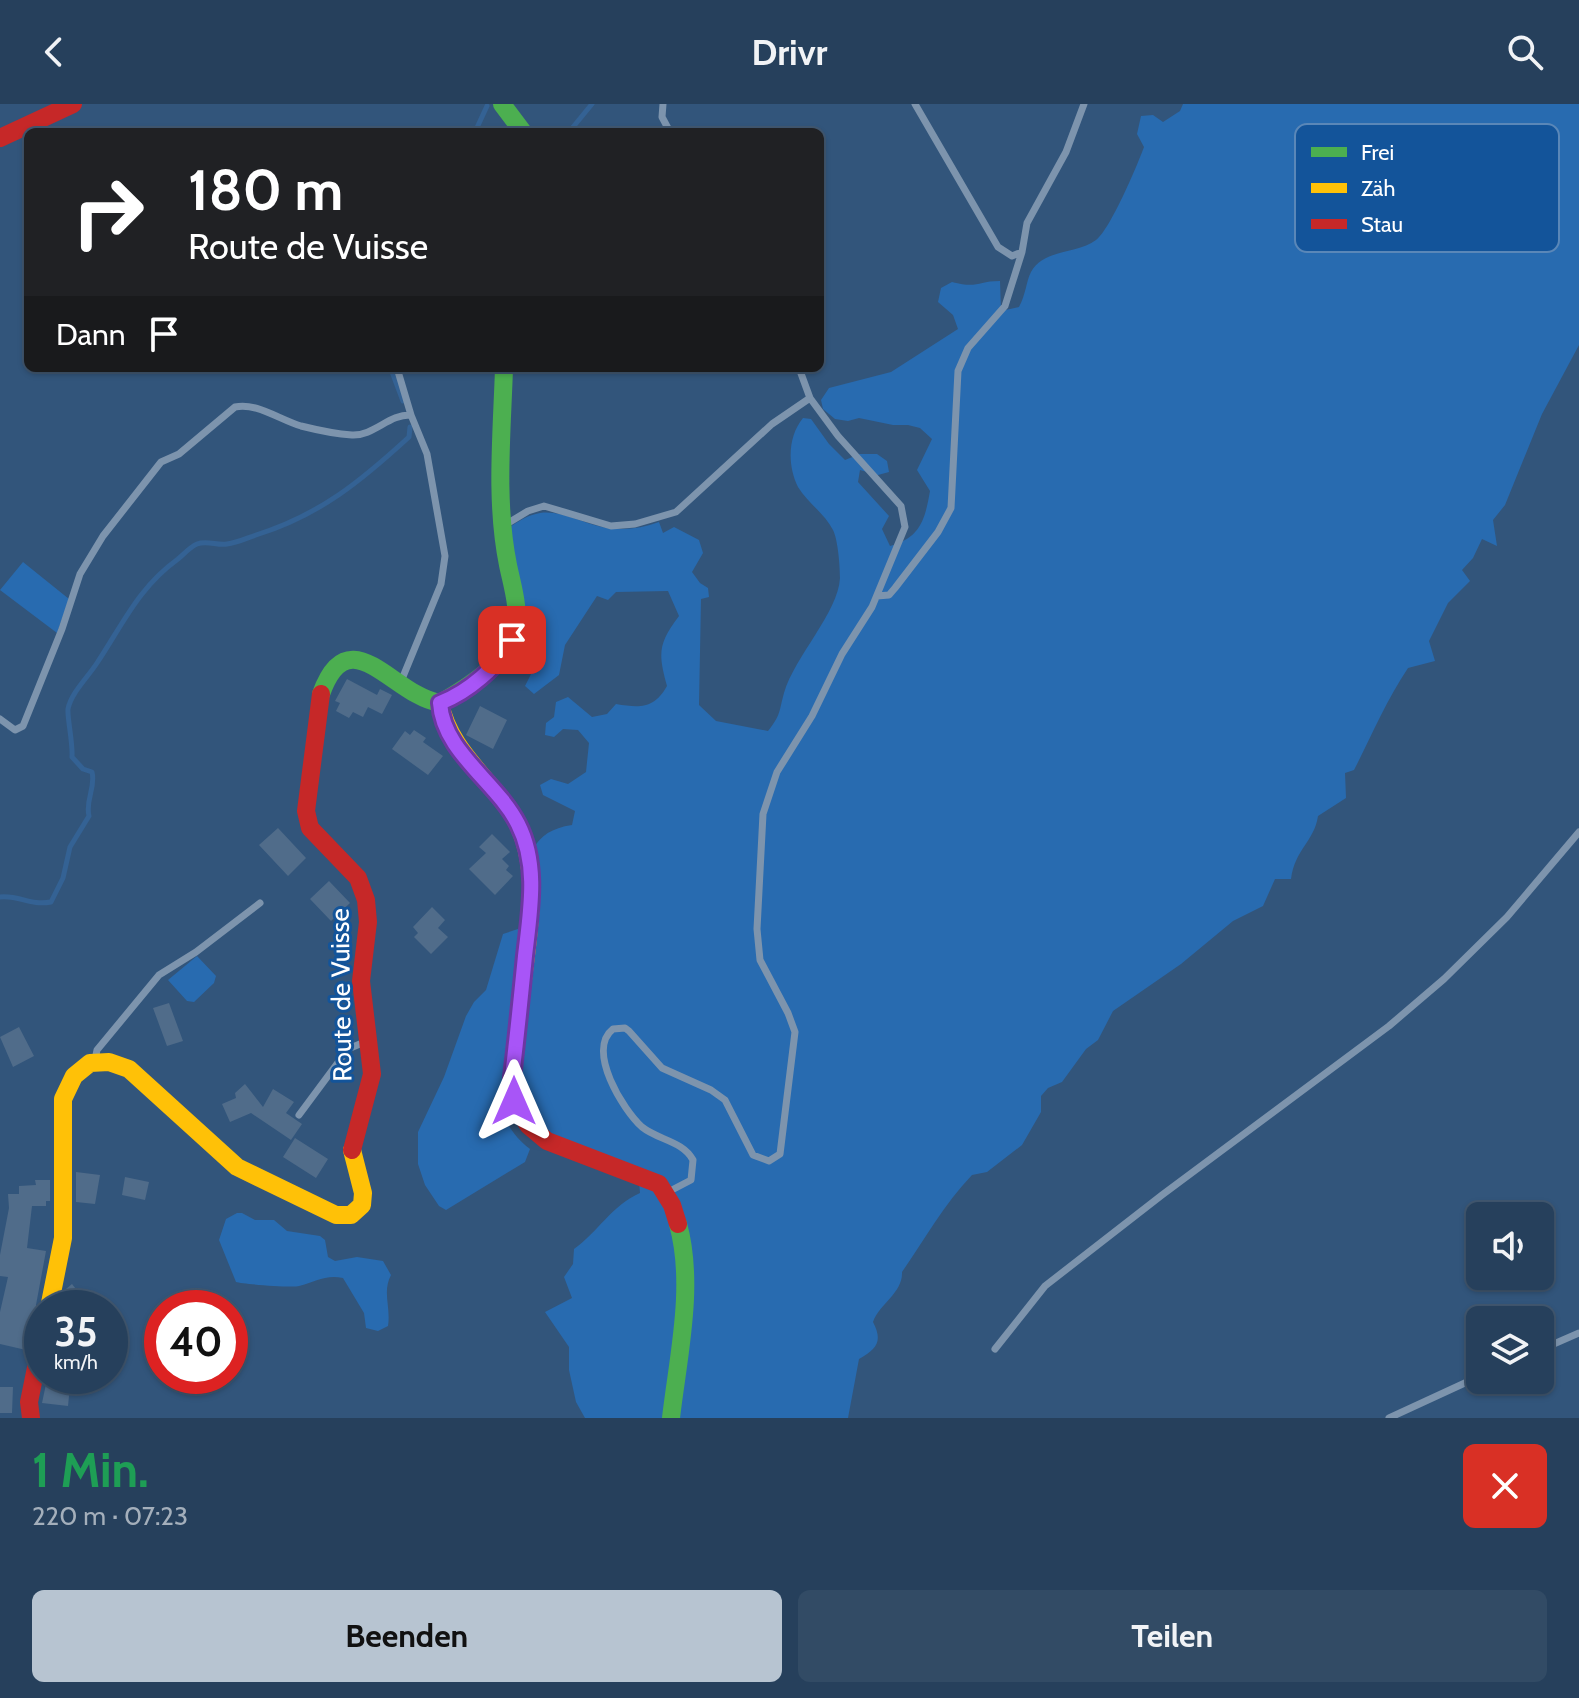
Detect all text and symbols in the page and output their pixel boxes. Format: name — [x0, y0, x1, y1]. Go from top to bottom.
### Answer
icon: back — [32, 30, 76, 74]
text: Drivr — [752, 30, 827, 74]
icon: search — [1503, 30, 1547, 74]
legend — [1295, 124, 1559, 252]
text: Frei — [1361, 139, 1394, 166]
text: 180 m — [188, 156, 343, 224]
icon: right — [56, 160, 160, 264]
text: Zäh — [1361, 175, 1395, 202]
text: Stau — [1361, 211, 1403, 238]
text: Route de Vuisse — [188, 224, 428, 268]
icon: arrive — [142, 312, 186, 356]
text: Dann — [56, 316, 126, 353]
pin — [478, 606, 546, 674]
icon: arrive — [490, 618, 534, 662]
street label: Route de Vuisse — [323, 908, 359, 1082]
position arrow — [472, 1059, 556, 1143]
map controls — [1466, 1202, 1554, 1394]
button: sound — [1466, 1202, 1554, 1290]
speed limit sign: 40 — [144, 1290, 248, 1394]
button: layers — [1466, 1306, 1554, 1394]
text: 35 — [54, 1307, 98, 1356]
text: km/h — [54, 1350, 98, 1374]
text: 1 Min. — [32, 1441, 149, 1499]
button: close — [1463, 1444, 1547, 1528]
text: 220 m · 07:23 — [32, 1500, 188, 1532]
button: Beenden — [32, 1590, 782, 1682]
button: Teilen — [798, 1590, 1547, 1682]

